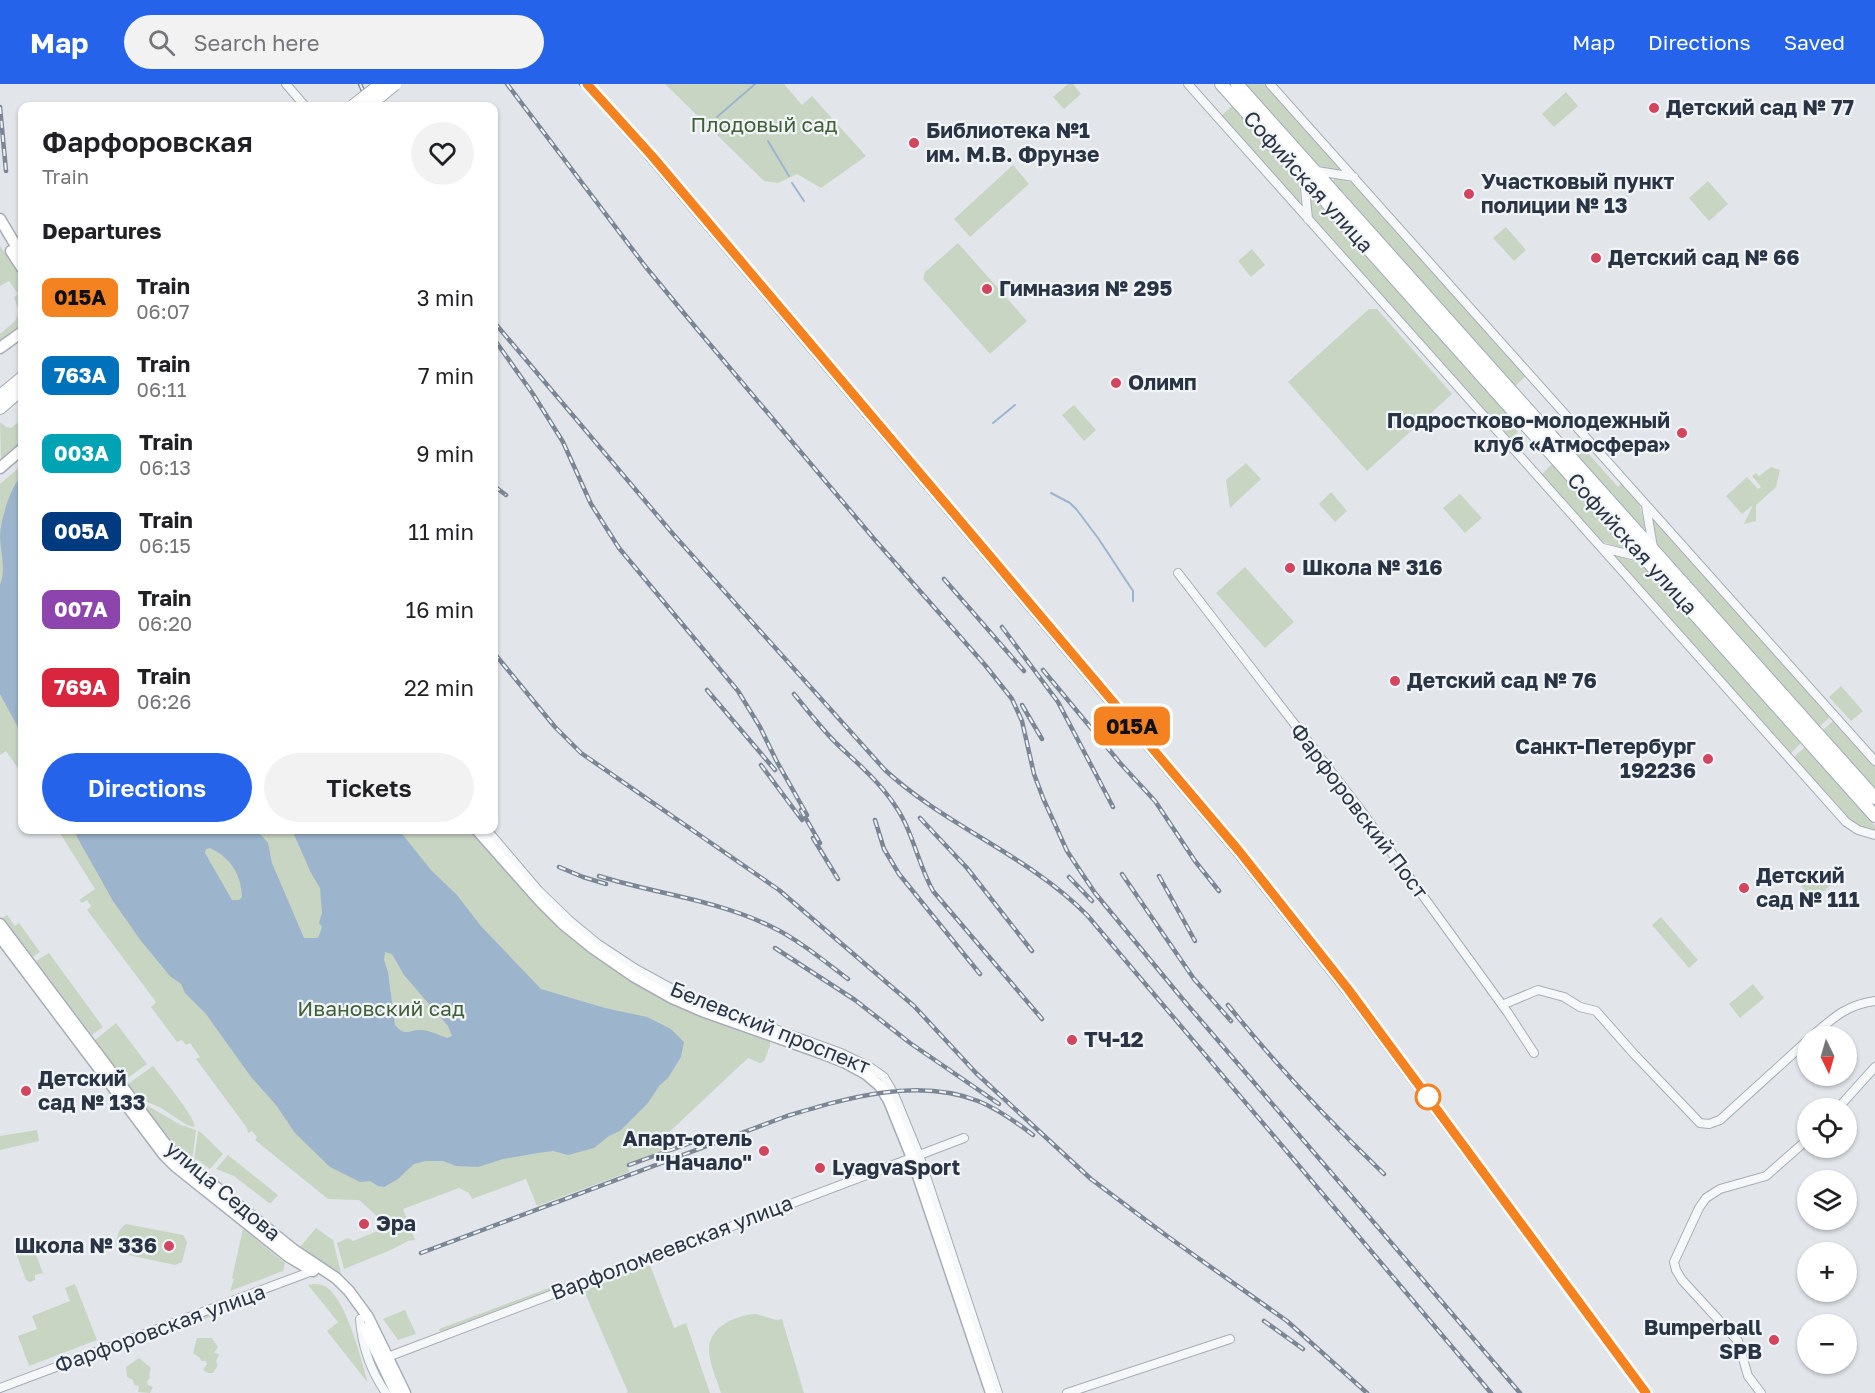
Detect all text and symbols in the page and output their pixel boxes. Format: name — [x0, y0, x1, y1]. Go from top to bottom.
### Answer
search box — [124, 15, 544, 69]
text: Map — [30, 26, 88, 59]
icon: search — [145, 26, 178, 59]
text: Search here — [193, 29, 319, 56]
text: Map — [1572, 29, 1615, 55]
text: Directions — [1648, 29, 1751, 55]
text: Saved — [1784, 29, 1845, 55]
place label: Детский сад № 77 — [1666, 94, 1854, 120]
marker: Детский сад № 77 — [1647, 101, 1661, 115]
street label: Софийская улица — [1238, 105, 1379, 258]
park label: Плодовый сад — [691, 111, 838, 137]
place label: Библиотека №1 им. М.В. Фрунзе — [926, 117, 1099, 167]
button: heart — [411, 122, 474, 185]
text: Фарфоровская — [42, 125, 253, 158]
marker: Библиотека №1 им. М.В. Фрунзе — [907, 136, 921, 150]
text: Train — [42, 164, 89, 188]
place label: Участковый пункт полиции № 13 — [1481, 168, 1675, 218]
marker: Участковый пункт полиции № 13 — [1462, 187, 1476, 201]
text: Departures — [42, 217, 161, 244]
place label: Детский сад № 66 — [1608, 244, 1800, 270]
marker: Детский сад № 66 — [1589, 251, 1603, 265]
text: Train — [136, 272, 190, 299]
place label: Гимназия № 295 — [999, 275, 1173, 301]
marker: Гимназия № 295 — [980, 282, 994, 296]
text: 015А — [54, 284, 106, 310]
text: 3 min — [417, 284, 474, 311]
text: 06:07 — [136, 299, 190, 323]
text: Train — [137, 350, 190, 377]
text: 763А — [54, 362, 107, 388]
text: 7 min — [418, 362, 474, 389]
place label: Олимп — [1128, 369, 1197, 395]
marker: Олимп — [1109, 376, 1123, 390]
text: 06:11 — [137, 377, 186, 401]
place label: Подростково-молодежный клуб «Атмосфера» — [1387, 407, 1670, 457]
marker: Подростково-молодежный клуб «Атмосфера» — [1675, 426, 1689, 440]
text: Train — [139, 428, 193, 455]
text: 003А — [54, 440, 109, 466]
text: 9 min — [416, 440, 474, 467]
text: 06:13 — [139, 455, 191, 479]
street label: Софийская улица — [1562, 467, 1703, 620]
text: Train — [139, 506, 193, 533]
text: 005А — [54, 518, 109, 544]
text: 11 min — [408, 518, 474, 545]
text: 06:15 — [139, 533, 191, 557]
place label: Школа № 316 — [1302, 554, 1443, 580]
marker: Школа № 316 — [1283, 561, 1297, 575]
text: Train — [138, 584, 191, 611]
text: 007А — [54, 596, 108, 622]
text: 16 min — [406, 596, 474, 623]
text: 06:20 — [138, 611, 192, 635]
text: Train — [137, 662, 191, 689]
place label: Детский сад № 76 — [1407, 667, 1597, 693]
text: 769А — [54, 674, 107, 700]
text: 22 min — [404, 674, 474, 701]
marker: Детский сад № 76 — [1388, 674, 1402, 688]
text: 06:26 — [137, 689, 191, 713]
line badge: 015А — [1090, 706, 1174, 746]
text: 015А — [1106, 713, 1158, 739]
street label: Фарфоровский Пост — [1285, 718, 1434, 903]
place label: Санкт-Петербург 192236 — [1515, 733, 1696, 783]
marker: Санкт-Петербург 192236 — [1701, 752, 1715, 766]
button: Directions — [42, 753, 252, 822]
button: Tickets — [264, 753, 474, 822]
place label: Детский сад № 111 — [1756, 862, 1860, 912]
marker: Детский сад № 111 — [1737, 881, 1751, 895]
street label: Белевский проспект — [667, 975, 874, 1079]
park label: Ивановский сад — [297, 995, 465, 1021]
place label: ТЧ-12 — [1084, 1026, 1144, 1052]
north arrow — [1797, 1026, 1857, 1086]
map controls — [1797, 1026, 1857, 1374]
marker: ТЧ-12 — [1065, 1033, 1079, 1047]
place label: Детский сад № 133 — [38, 1065, 146, 1115]
marker: Детский сад № 133 — [19, 1084, 33, 1098]
unlabelled marker — [1415, 1084, 1441, 1110]
button: locate — [1797, 1098, 1857, 1158]
place label: Апарт-отель "Начало" — [623, 1125, 752, 1175]
street label: улица Седова — [161, 1135, 286, 1246]
marker: Апарт-отель "Начало" — [757, 1144, 771, 1158]
place label: LyagvaSport — [832, 1154, 960, 1180]
marker: LyagvaSport — [813, 1161, 827, 1175]
button: layers — [1797, 1170, 1857, 1230]
street label: Варфоломеевская улица — [547, 1189, 796, 1305]
place label: Эра — [376, 1210, 416, 1236]
marker: Эра — [357, 1217, 371, 1231]
place label: Школа № 336 — [14, 1232, 157, 1258]
marker: Школа № 336 — [162, 1239, 176, 1253]
button: + — [1797, 1242, 1857, 1302]
street label: Фарфоровская улица — [51, 1278, 269, 1378]
place label: Bumperball SPB — [1644, 1314, 1762, 1364]
button: − — [1797, 1314, 1857, 1374]
marker: Bumperball SPB — [1767, 1333, 1781, 1347]

